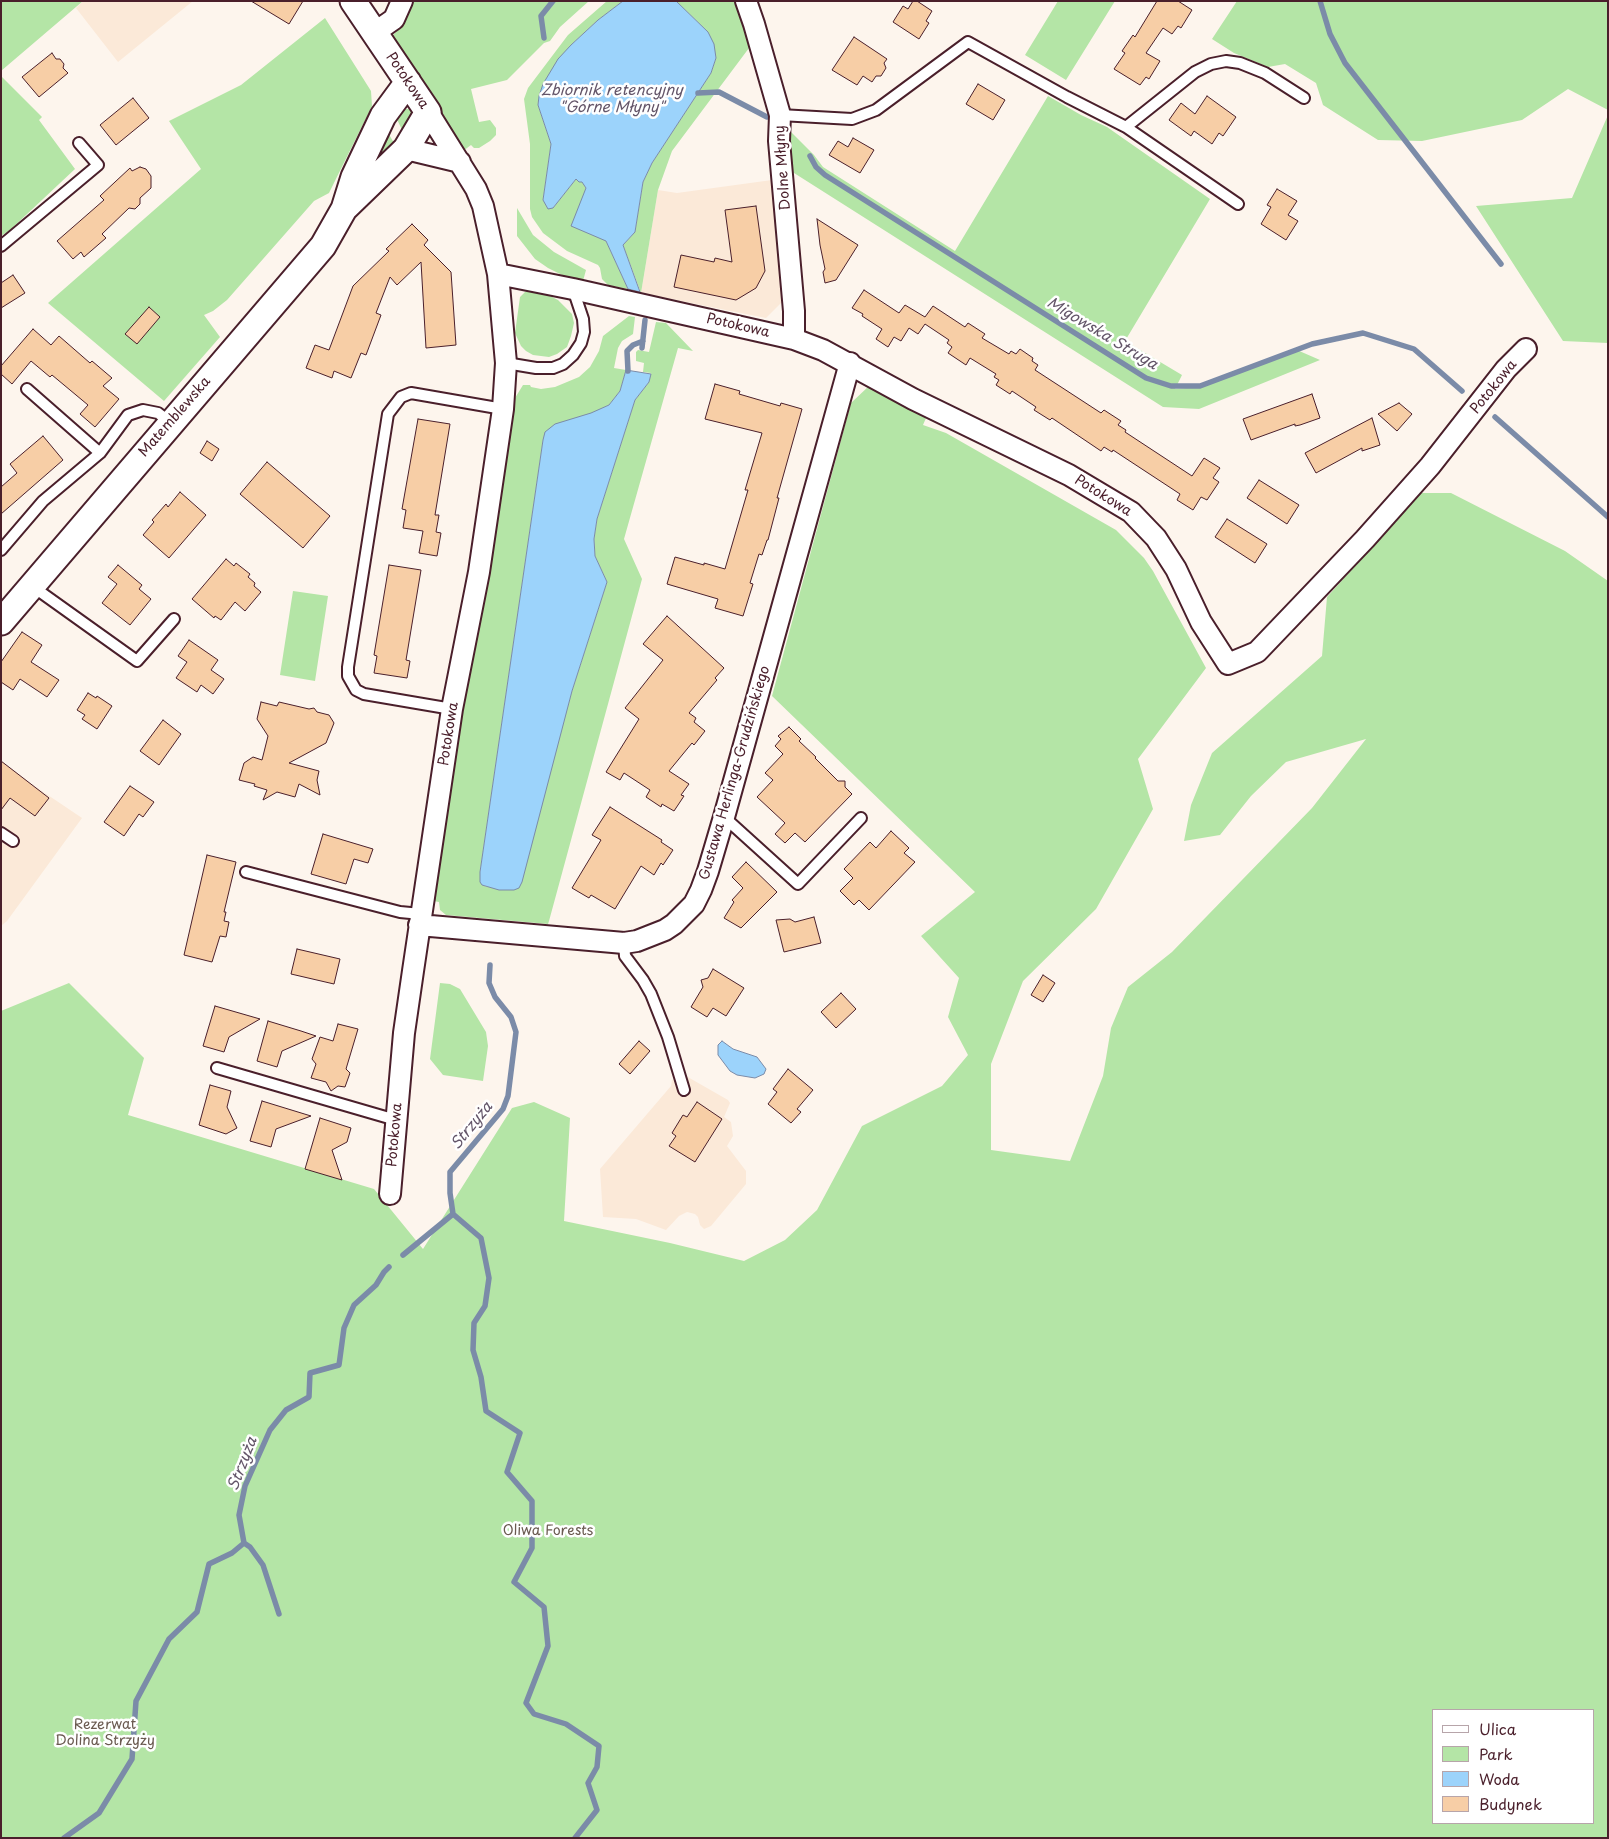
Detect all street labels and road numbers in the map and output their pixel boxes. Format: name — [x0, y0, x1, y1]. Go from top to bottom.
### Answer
street label: Potokowa — [382, 50, 432, 112]
street label: Dolne Młyny — [772, 125, 794, 211]
street label: Potokowa — [705, 311, 771, 341]
street label: Potokowa — [1467, 357, 1521, 417]
street label: Matemblewska — [136, 373, 214, 461]
street label: Potokowa — [1071, 472, 1135, 520]
street label: Gustawa Herlinga-Grudzińskiego — [696, 664, 774, 882]
street label: Potokowa — [436, 701, 462, 767]
street label: Potokowa — [384, 1102, 406, 1168]

